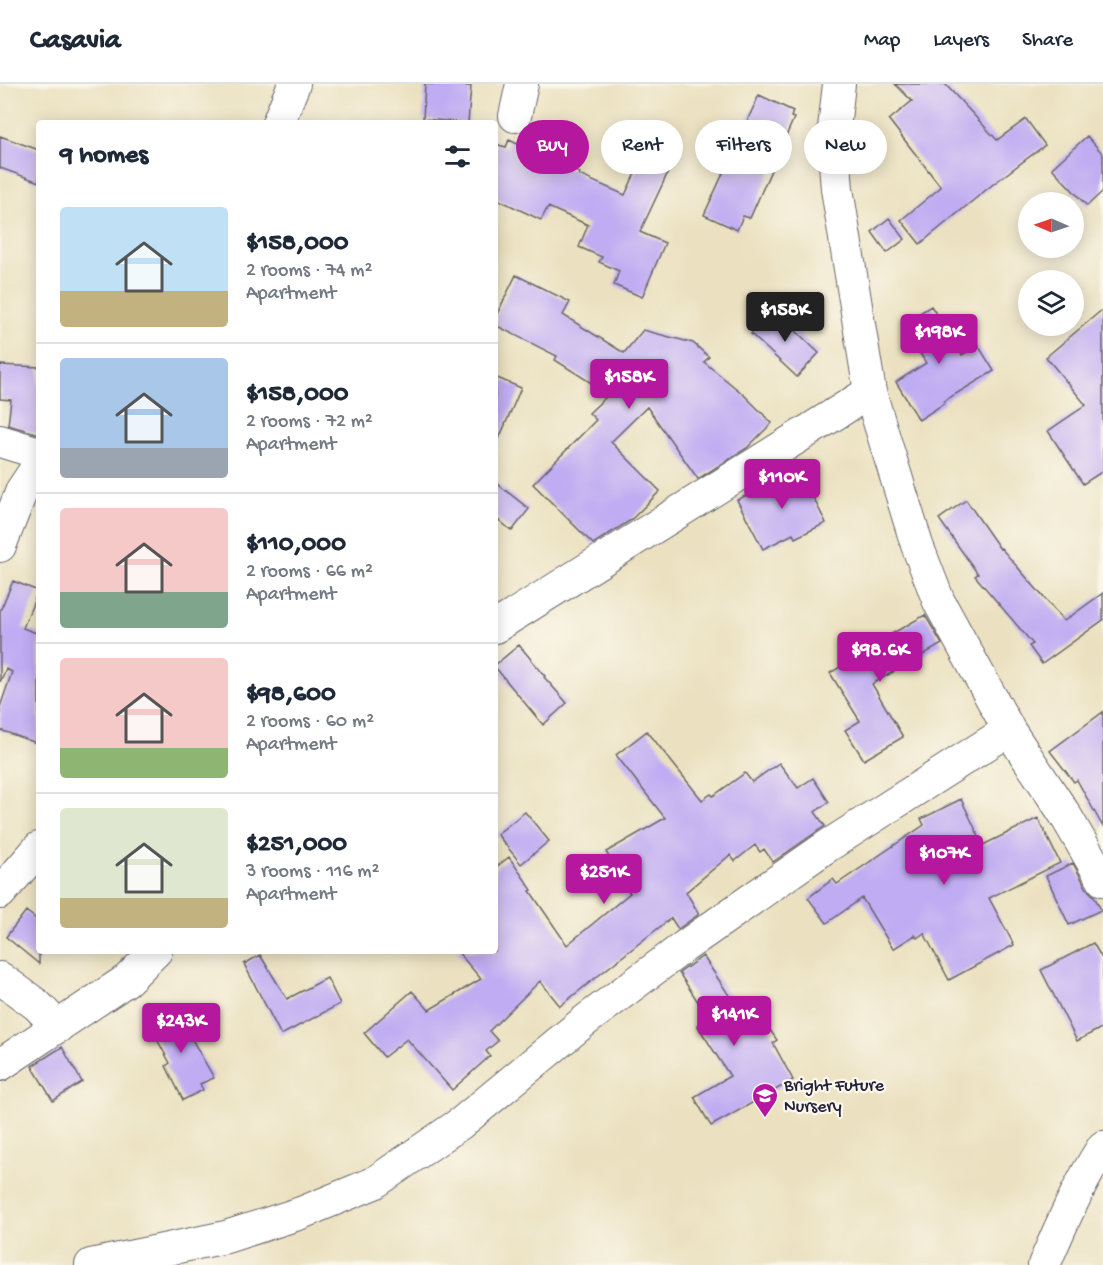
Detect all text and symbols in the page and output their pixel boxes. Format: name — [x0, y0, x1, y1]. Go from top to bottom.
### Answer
text: Casavia — [30, 25, 121, 58]
text: Map — [864, 29, 900, 54]
text: Layers — [933, 29, 989, 54]
text: Share — [1022, 29, 1073, 54]
chip: Buy — [516, 120, 589, 174]
chip: Rent — [601, 120, 683, 174]
chip: Filters — [695, 120, 792, 174]
chip: New — [804, 120, 887, 174]
icon: filters — [441, 140, 474, 173]
text: 9 homes — [60, 141, 148, 172]
north arrow — [1018, 192, 1084, 258]
map controls — [1018, 192, 1084, 336]
text: $158,000 — [246, 229, 349, 260]
icon: home — [108, 231, 180, 303]
text: 2 rooms · 74 m² — [246, 260, 372, 283]
button: layers — [1018, 270, 1084, 336]
text: Apartment — [246, 283, 336, 306]
pin: $158K — [743, 292, 827, 343]
text: $158K — [760, 300, 810, 323]
pin: $198K — [897, 314, 981, 365]
text: $198K — [914, 322, 964, 345]
pin: $158K — [587, 359, 671, 410]
text: $158K — [604, 367, 654, 390]
text: $158,000 — [246, 380, 349, 411]
icon: home — [108, 382, 180, 454]
text: 2 rooms · 72 m² — [246, 411, 373, 434]
text: Apartment — [246, 434, 336, 457]
pin: $110K — [740, 459, 824, 510]
text: $110K — [758, 467, 806, 490]
text: $110,000 — [246, 530, 346, 561]
icon: home — [108, 532, 180, 604]
text: 2 rooms · 66 m² — [246, 561, 373, 584]
text: Apartment — [246, 584, 336, 607]
pin: $98.6K — [831, 632, 929, 683]
text: $98.6K — [851, 640, 909, 663]
text: $98,600 — [246, 680, 336, 711]
icon: home — [108, 682, 180, 754]
text: 2 rooms · 60 m² — [246, 711, 374, 734]
text: Apartment — [246, 734, 336, 757]
text: $251,000 — [246, 830, 347, 861]
icon: home — [108, 832, 180, 904]
pin: $107K — [902, 835, 986, 886]
text: $107K — [919, 843, 969, 866]
pin: $251K — [562, 854, 646, 905]
text: 3 rooms · 116 m² — [246, 861, 379, 884]
text: $251K — [580, 862, 628, 885]
text: Apartment — [246, 884, 336, 907]
pin: $141K — [692, 996, 776, 1047]
pin: $243K — [139, 1003, 223, 1054]
text: $141K — [711, 1004, 757, 1027]
text: $243K — [156, 1011, 206, 1034]
place label: Bright Future Nursery — [783, 1076, 885, 1118]
school or university icon: Bright Future Nursery — [750, 1081, 780, 1119]

